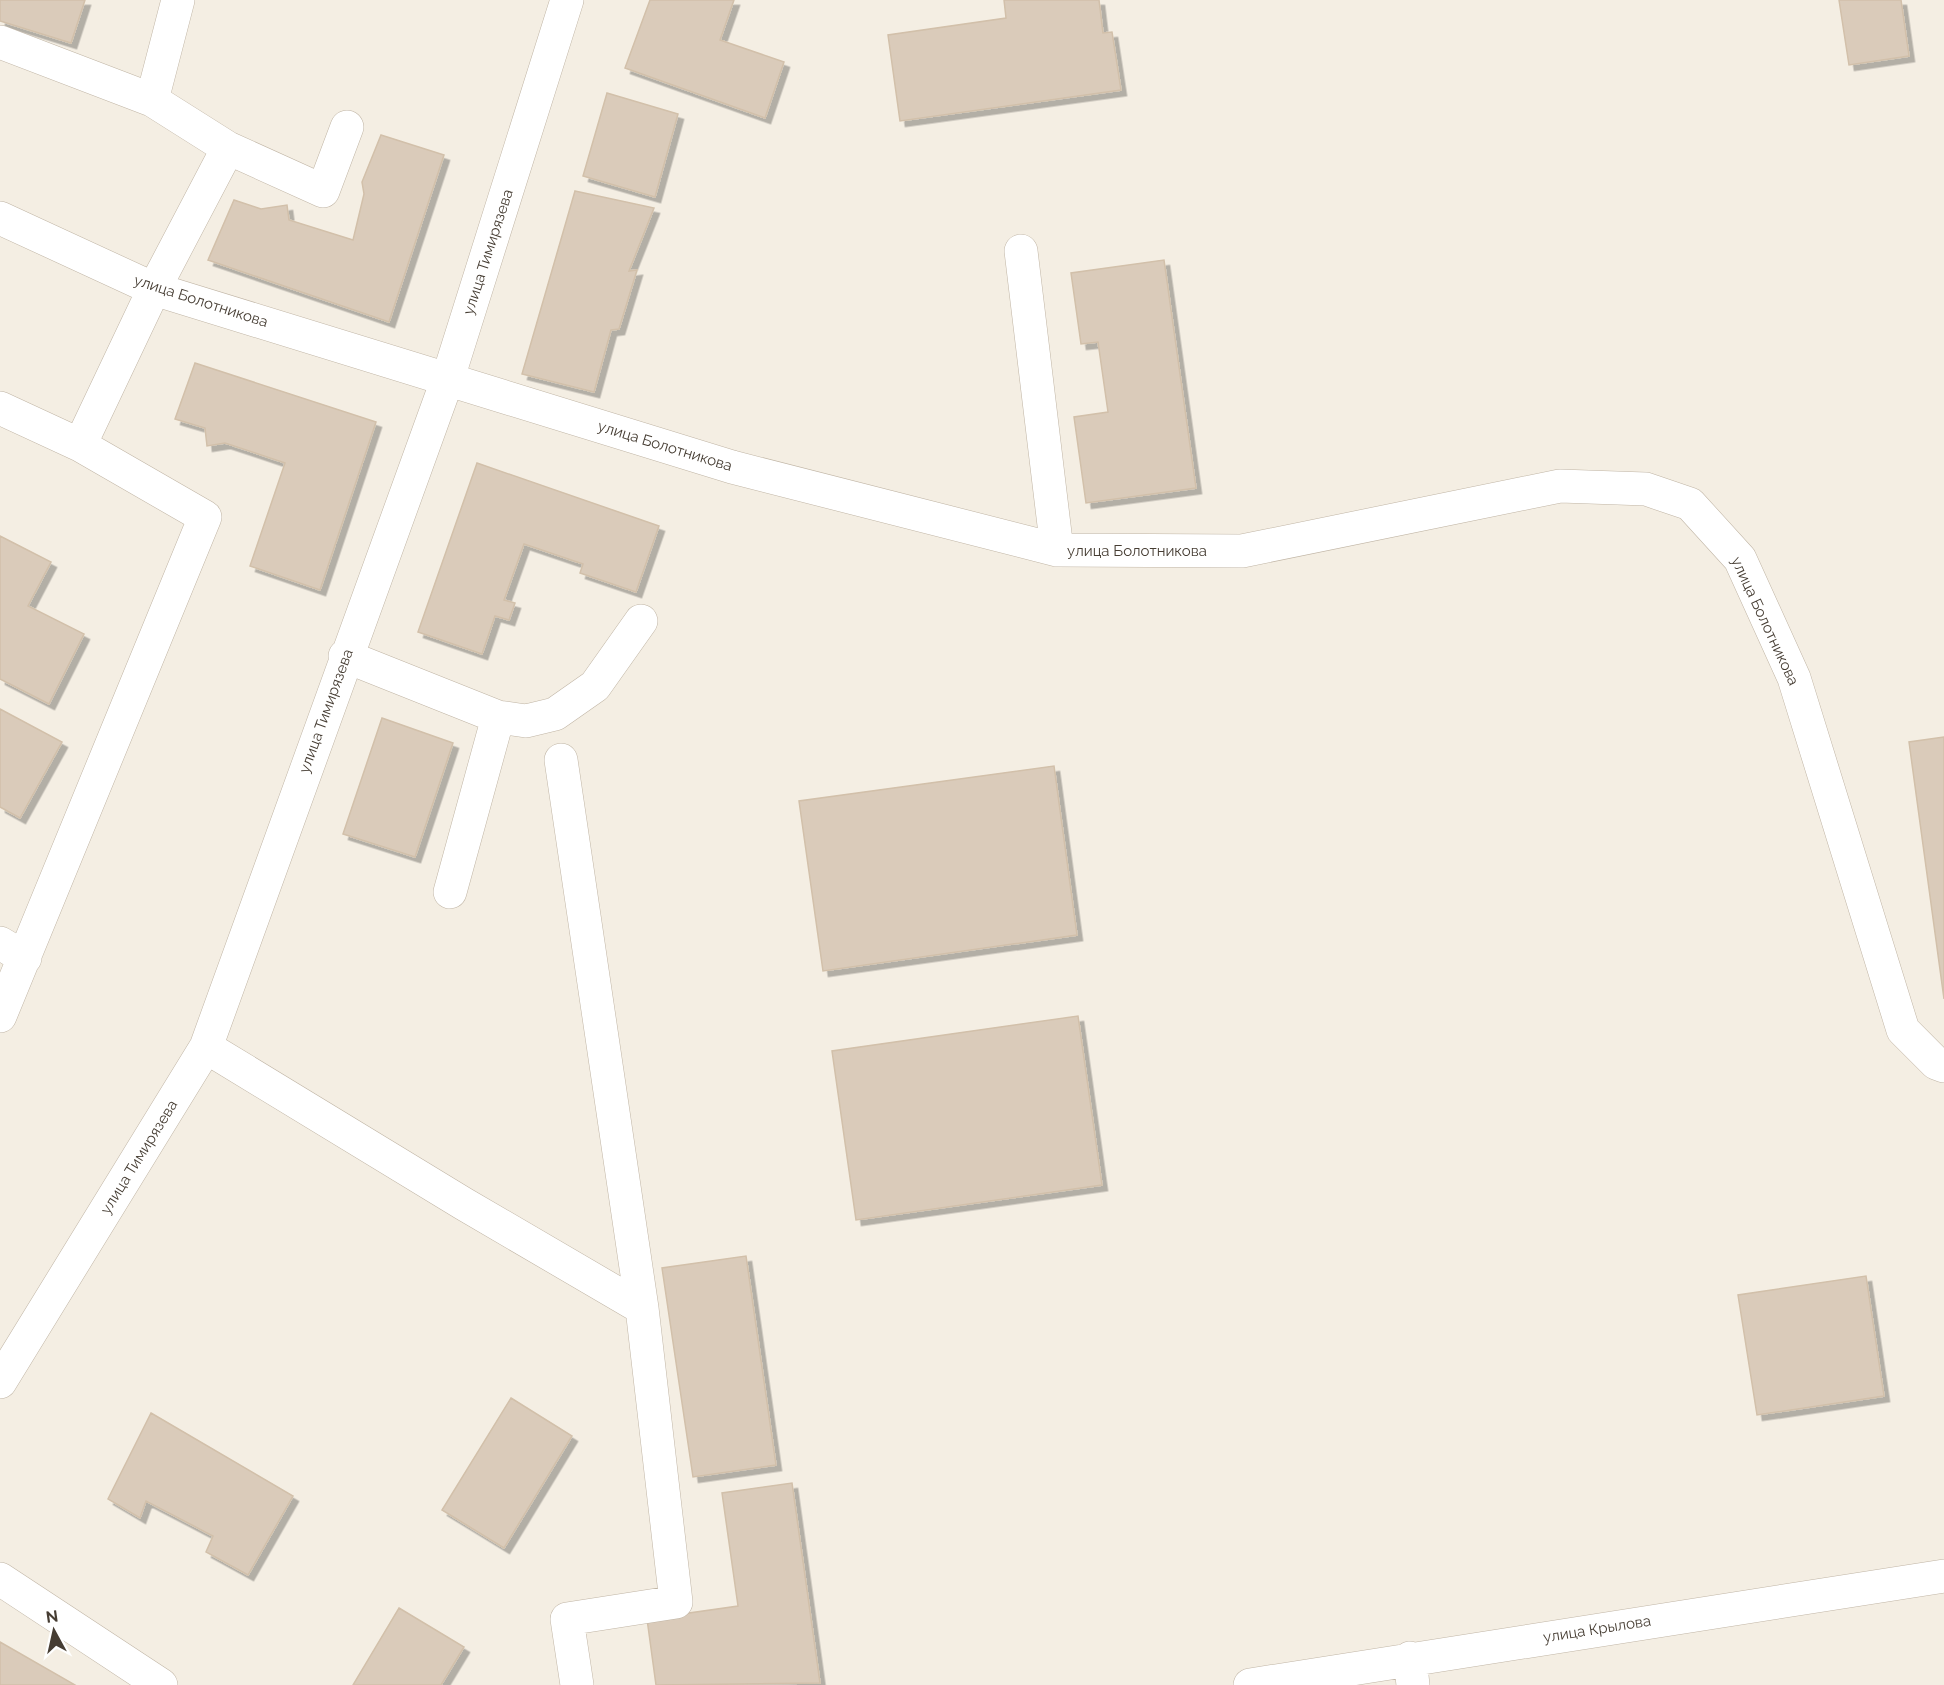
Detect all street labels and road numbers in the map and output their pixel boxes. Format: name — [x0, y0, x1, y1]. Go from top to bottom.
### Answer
street label: улица Тимирязева — [459, 187, 517, 317]
street label: улица Болотникова — [132, 271, 270, 331]
street label: улица Болотникова — [596, 417, 734, 475]
street label: улица Болотникова — [1067, 542, 1207, 560]
street label: улица Болотникова — [1727, 554, 1803, 688]
street label: улица Тимирязева — [295, 646, 357, 776]
street label: улица Тимирязева — [97, 1097, 181, 1217]
street label: улица Крылова — [1542, 1612, 1652, 1646]

